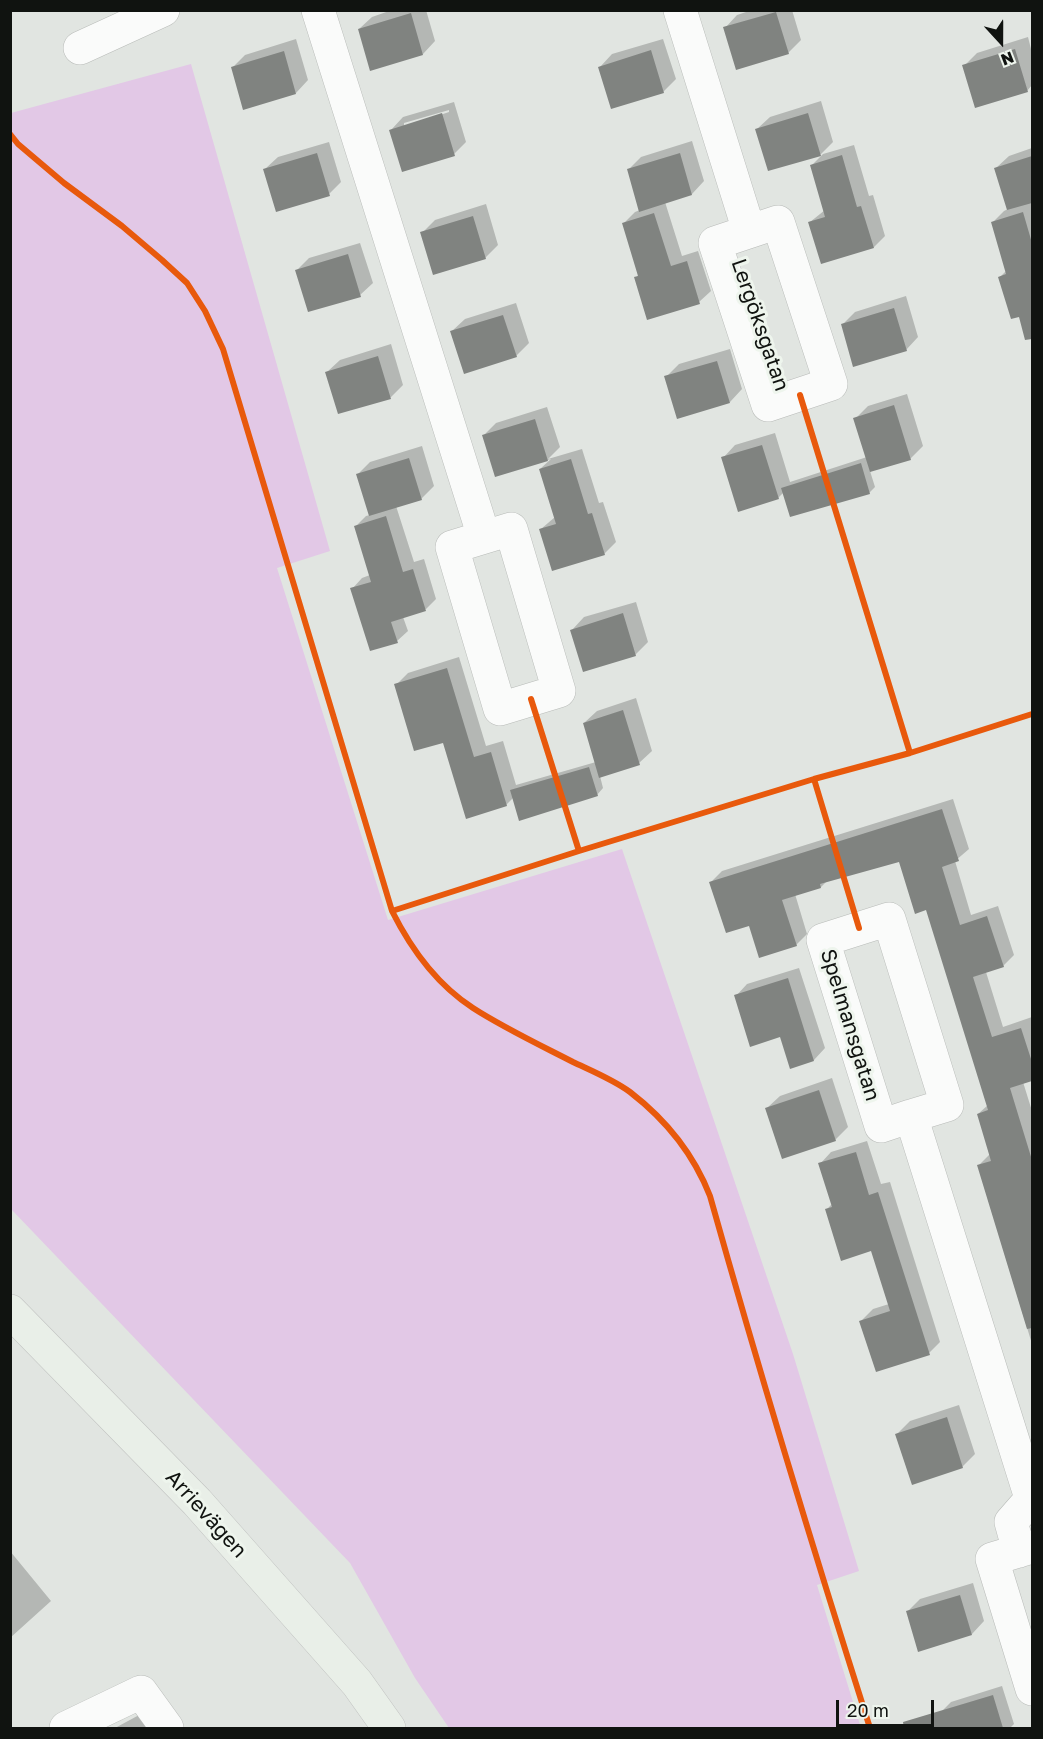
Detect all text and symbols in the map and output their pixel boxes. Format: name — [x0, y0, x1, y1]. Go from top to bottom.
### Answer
north arrow — [971, 12, 1031, 72]
text: N — [998, 47, 1017, 70]
street label: Lergöksgatan — [726, 256, 794, 394]
street label: Spelmansgatan — [815, 946, 885, 1104]
street label: Arrievägen — [160, 1465, 252, 1563]
scale bar — [839, 1688, 936, 1726]
text: 20 m — [847, 1699, 889, 1721]

